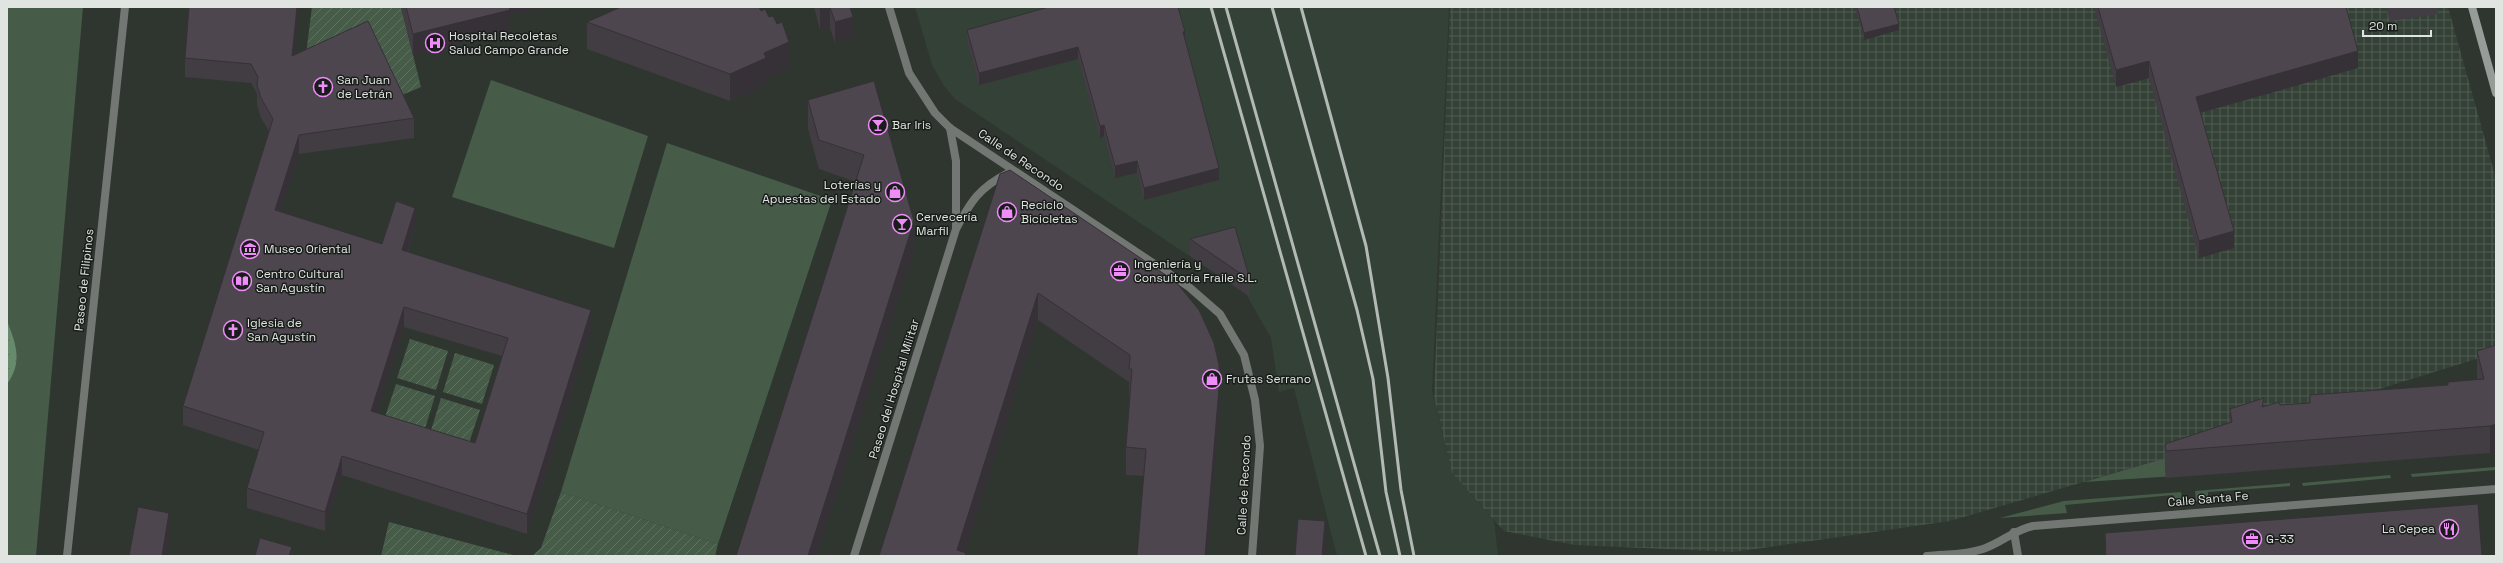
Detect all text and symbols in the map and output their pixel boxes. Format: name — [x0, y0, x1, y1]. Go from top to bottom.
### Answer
scale bar — [2363, 12, 2431, 38]
text: 20 m — [2369, 18, 2397, 34]
place label: Hospital Recoletas Salud Campo Grande — [449, 28, 569, 58]
hospital icon: Hospital Recoletas Salud Campo Grande — [424, 32, 446, 54]
place label: San Juan de Letrán — [337, 72, 392, 102]
church icon: San Juan de Letrán — [312, 76, 334, 98]
bar icon: Bar Iris — [867, 114, 889, 136]
place label: Bar Iris — [892, 117, 931, 133]
street label: Calle de Recondo — [975, 125, 1067, 195]
place label: Loterías y Apuestas del Estado — [762, 177, 881, 207]
shop icon: Loterías y Apuestas del Estado — [884, 181, 906, 203]
place label: Reciclo Bicicletas — [1021, 197, 1078, 227]
shop icon: Reciclo Bicicletas — [996, 201, 1018, 223]
place label: Cervecería Marfil — [916, 209, 977, 239]
bar icon: Cervecería Marfil — [891, 213, 913, 235]
street label: Paseo de Filipinos — [71, 228, 97, 332]
museum icon: Museo Oriental — [239, 238, 261, 260]
place label: Museo Oriental — [264, 241, 351, 257]
place label: Ingeniería y Consultoría Fraile S.L. — [1134, 256, 1257, 286]
office icon: Ingeniería y Consultoría Fraile S.L. — [1109, 260, 1131, 282]
place label: Centro Cultural San Agustín — [256, 266, 343, 296]
library icon: Centro Cultural San Agustín — [231, 270, 253, 292]
place label: Iglesia de San Agustín — [247, 315, 316, 345]
street label: Paseo del Hospital Militar — [865, 317, 923, 461]
church icon: Iglesia de San Agustín — [222, 319, 244, 341]
shop icon: Frutas Serrano — [1201, 368, 1223, 390]
place label: Frutas Serrano — [1226, 371, 1311, 387]
street label: Calle de Recondo — [1233, 434, 1255, 536]
street label: Calle Santa Fe — [2167, 487, 2249, 511]
restaurant icon: La Cepea — [2438, 518, 2460, 540]
place label: La Cepea — [2382, 521, 2435, 537]
office icon: G-33 — [2241, 528, 2263, 550]
place label: G-33 — [2266, 531, 2294, 547]

